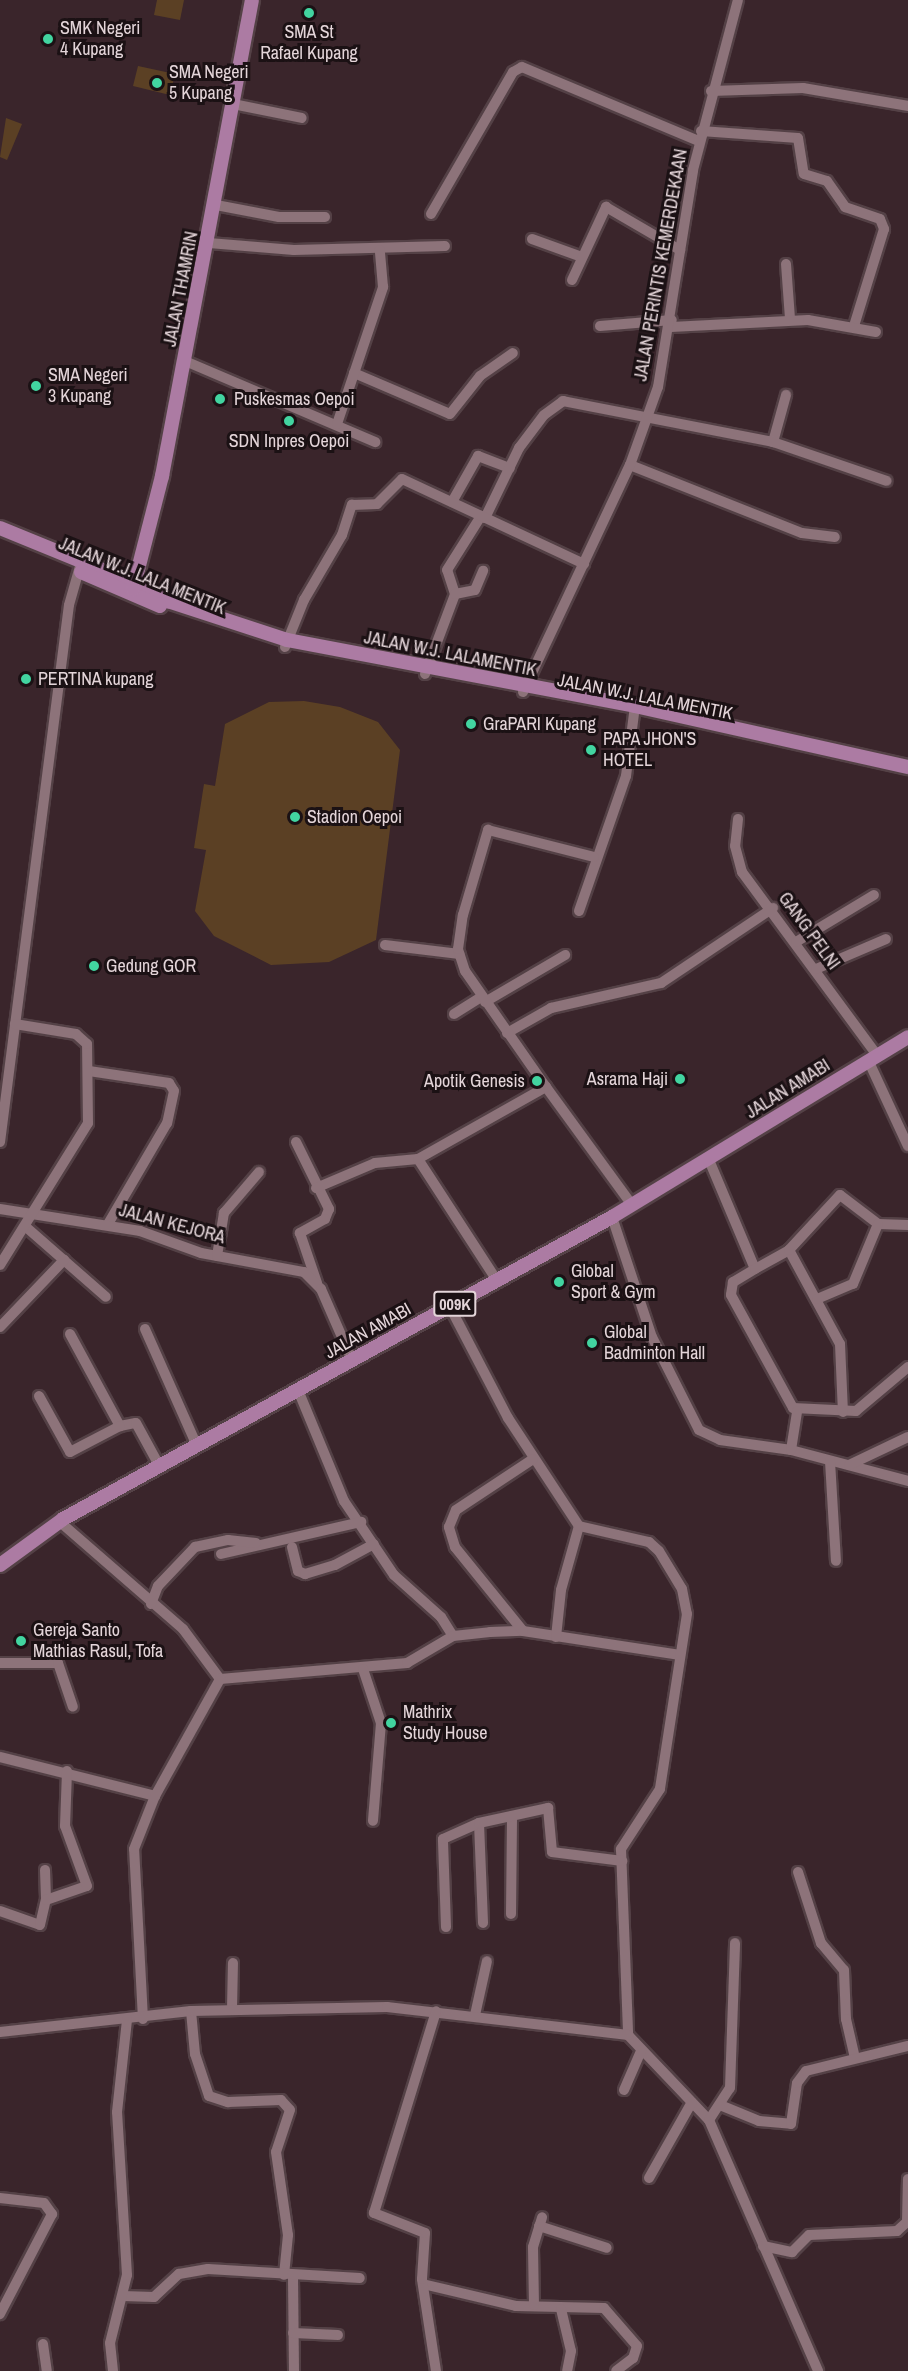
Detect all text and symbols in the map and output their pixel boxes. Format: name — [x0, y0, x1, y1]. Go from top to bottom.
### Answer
marker: SMA St Rafael Kupang — [302, 6, 316, 20]
place label: SMK Negeri 4 Kupang — [60, 18, 140, 60]
place label: SMA St Rafael Kupang — [260, 22, 358, 64]
marker: SMK Negeri 4 Kupang — [41, 32, 55, 46]
place label: SMA Negeri 5 Kupang — [169, 62, 249, 104]
marker: SMA Negeri 5 Kupang — [150, 76, 164, 90]
street label: JALAN PERINTIS KEMERDEKAAN — [630, 147, 692, 383]
street label: JALAN THAMRIN — [159, 229, 203, 349]
place label: SMA Negeri 3 Kupang — [48, 365, 128, 407]
marker: SMA Negeri 3 Kupang — [29, 379, 43, 393]
place label: Puskesmas Oepoi — [234, 388, 355, 410]
marker: Puskesmas Oepoi — [211, 390, 229, 408]
marker: SDN Inpres Oepoi — [282, 414, 296, 428]
place label: SDN Inpres Oepoi — [229, 430, 349, 452]
street label: JALAN W.J. LALA MENTIK — [55, 532, 229, 620]
street label: JALAN W.J. LALAMENTIK — [362, 627, 538, 681]
place label: PERTINA kupang — [38, 668, 154, 690]
street label: JALAN W.J. LALA MENTIK — [555, 669, 735, 725]
marker: PERTINA kupang — [19, 672, 33, 686]
place label: GraPARI Kupang — [483, 713, 596, 735]
marker: GraPARI Kupang — [464, 717, 478, 731]
place label: PAPA JHON'S HOTEL — [603, 729, 697, 771]
marker: PAPA JHON'S HOTEL — [584, 743, 598, 757]
place label: Stadion Oepoi — [307, 806, 402, 828]
marker: Stadion Oepoi — [288, 810, 302, 824]
street label: GANG PELNI — [774, 888, 844, 974]
place label: Gedung GOR — [106, 955, 196, 977]
marker: Gedung GOR — [87, 959, 101, 973]
street label: JALAN AMABI — [742, 1054, 834, 1124]
place label: Asrama Haji — [587, 1068, 668, 1090]
place label: Apotik Genesis — [424, 1070, 525, 1092]
marker: Asrama Haji — [673, 1072, 687, 1086]
marker: Apotik Genesis — [530, 1074, 544, 1088]
street label: JALAN KEJORA — [117, 1199, 227, 1249]
place label: Global Sport & Gym — [571, 1261, 655, 1304]
marker: Global Sport & Gym — [552, 1275, 566, 1289]
road number: 009K — [432, 1291, 478, 1317]
street label: JALAN AMABI — [321, 1298, 415, 1364]
place label: Global Badminton Hall — [604, 1322, 705, 1364]
marker: Global Badminton Hall — [585, 1336, 599, 1350]
place label: Gereja Santo Mathias Rasul, Tofa — [33, 1620, 163, 1662]
marker: Gereja Santo Mathias Rasul, Tofa — [14, 1634, 28, 1648]
place label: Mathrix Study House — [403, 1702, 488, 1744]
marker: Mathrix Study House — [384, 1716, 398, 1730]

